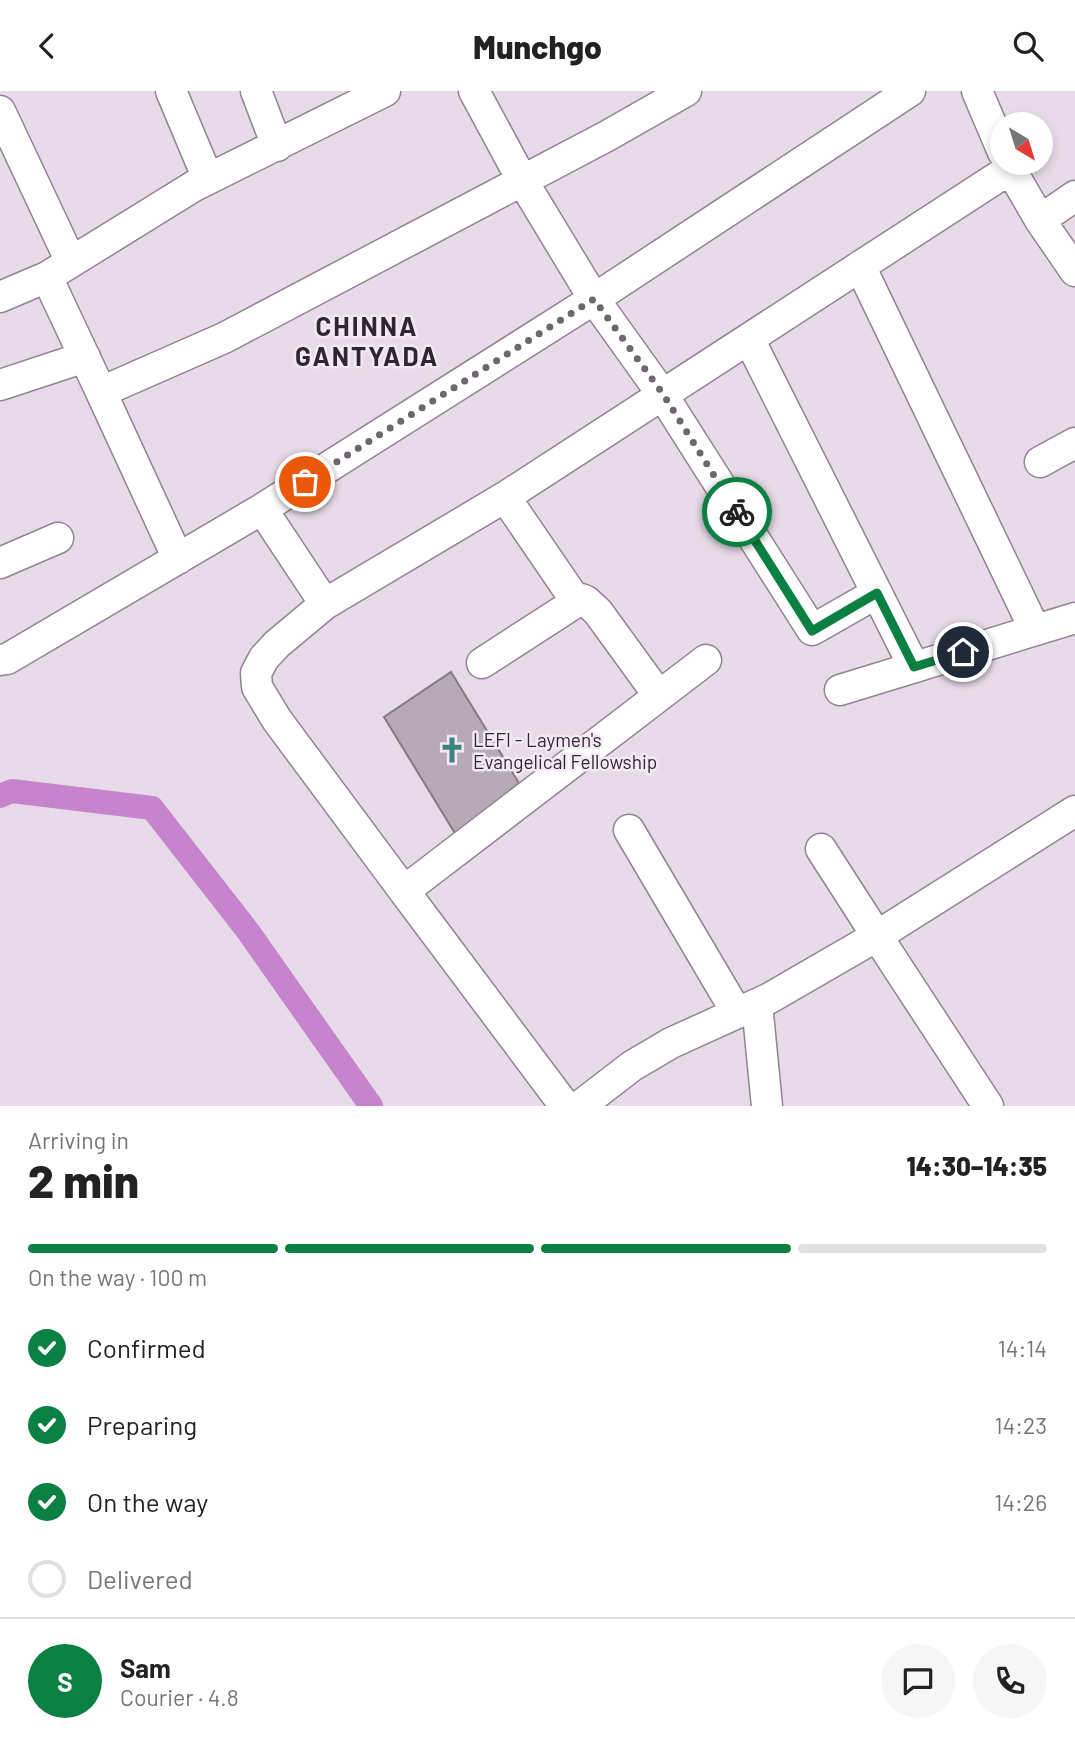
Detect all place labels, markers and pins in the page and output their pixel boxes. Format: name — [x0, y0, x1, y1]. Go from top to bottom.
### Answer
pin — [275, 452, 335, 512]
pin — [933, 622, 993, 682]
place label: LEFI - Laymen's Evangelical Fellowship — [473, 728, 657, 773]
church icon: LEFI - Laymen's Evangelical Fellowship — [437, 735, 467, 765]

